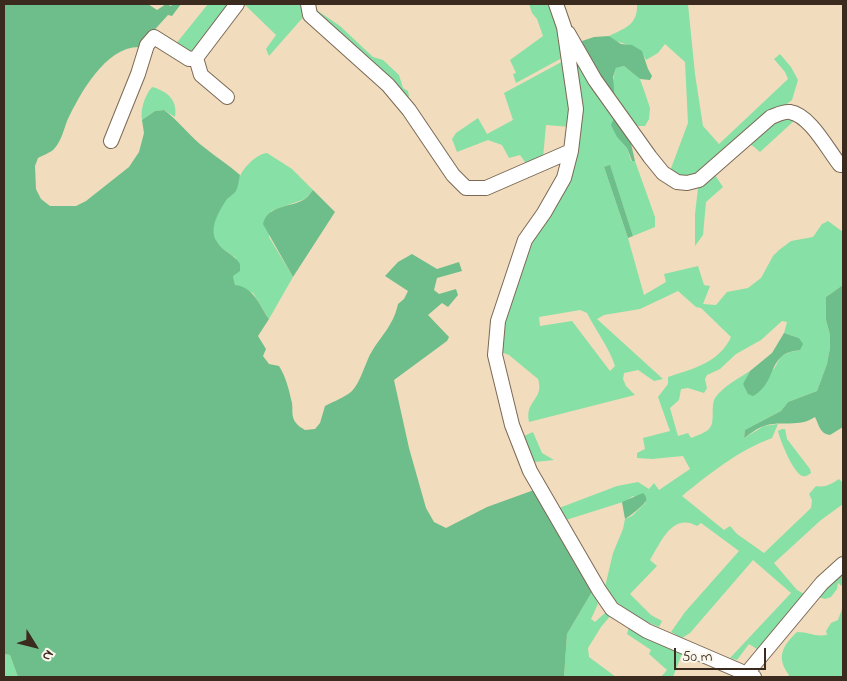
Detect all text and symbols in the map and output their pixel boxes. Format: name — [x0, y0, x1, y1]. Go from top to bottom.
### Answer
north arrow — [10, 621, 60, 671]
scale bar — [677, 638, 770, 670]
text: N — [36, 645, 59, 665]
text: 50 m — [682, 646, 712, 668]

